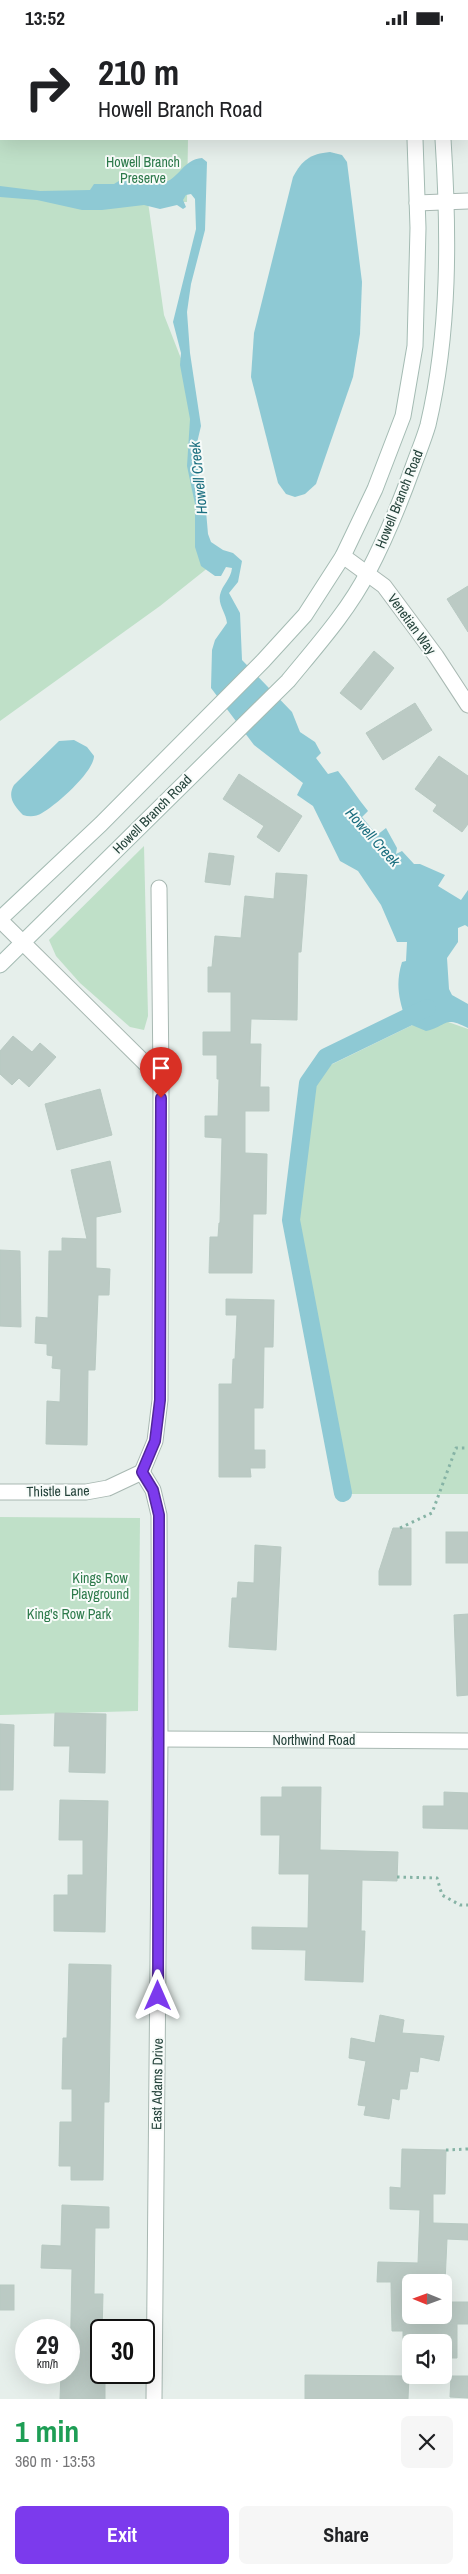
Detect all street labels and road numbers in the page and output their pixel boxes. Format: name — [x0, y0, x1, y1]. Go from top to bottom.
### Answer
street label: Howell Branch Road — [371, 447, 427, 551]
street label: Venetian Way — [384, 590, 440, 658]
street label: Howell Branch Road — [109, 771, 195, 857]
street label: Thistle Lane — [26, 1481, 90, 1501]
street label: Northwind Road — [273, 1731, 355, 1749]
street label: East Adams Drive — [147, 2038, 167, 2130]

